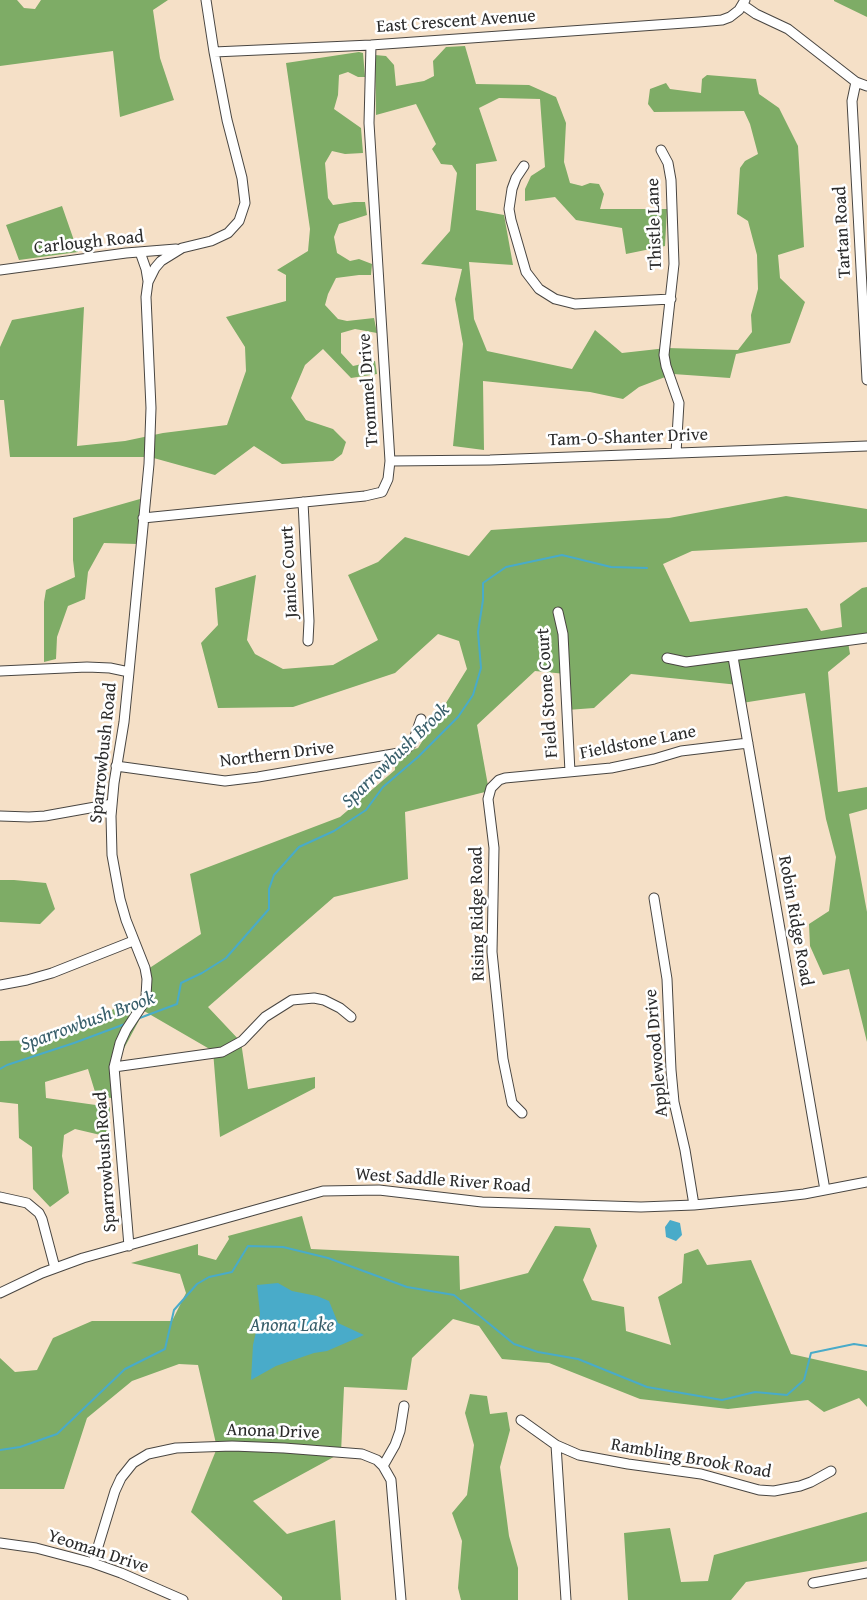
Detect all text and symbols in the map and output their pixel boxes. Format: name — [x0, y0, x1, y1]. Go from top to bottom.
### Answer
street label: East Crescent Avenue — [376, 6, 536, 38]
street label: Thistle Lane — [643, 178, 667, 270]
street label: Tartan Road — [830, 186, 856, 278]
street label: Carlough Road — [33, 226, 145, 260]
street label: Trommel Drive — [354, 333, 384, 447]
street label: Tam-O-Shanter Drive — [548, 424, 708, 452]
street label: Janice Court — [277, 525, 303, 619]
street label: Field Stone Court — [533, 627, 563, 759]
street label: Sparrowbush Road — [86, 682, 122, 824]
water label: Sparrowbush Brook — [337, 699, 455, 813]
street label: Fieldstone Lane — [578, 721, 698, 765]
street label: Northern Drive — [219, 737, 335, 773]
street label: Rising Ridge Road — [466, 846, 490, 982]
street label: Robin Ridge Road — [773, 854, 817, 988]
water label: Sparrowbush Brook — [18, 987, 158, 1057]
street label: Applewood Drive — [641, 988, 673, 1118]
street label: Sparrowbush Road — [90, 1091, 122, 1233]
street label: West Saddle River Road — [354, 1164, 532, 1198]
water label: Anona Lake — [250, 1315, 334, 1337]
street label: Anona Drive — [226, 1420, 320, 1444]
street label: Rambling Brook Road — [609, 1434, 773, 1484]
street label: Yeoman Drive — [45, 1525, 151, 1579]

